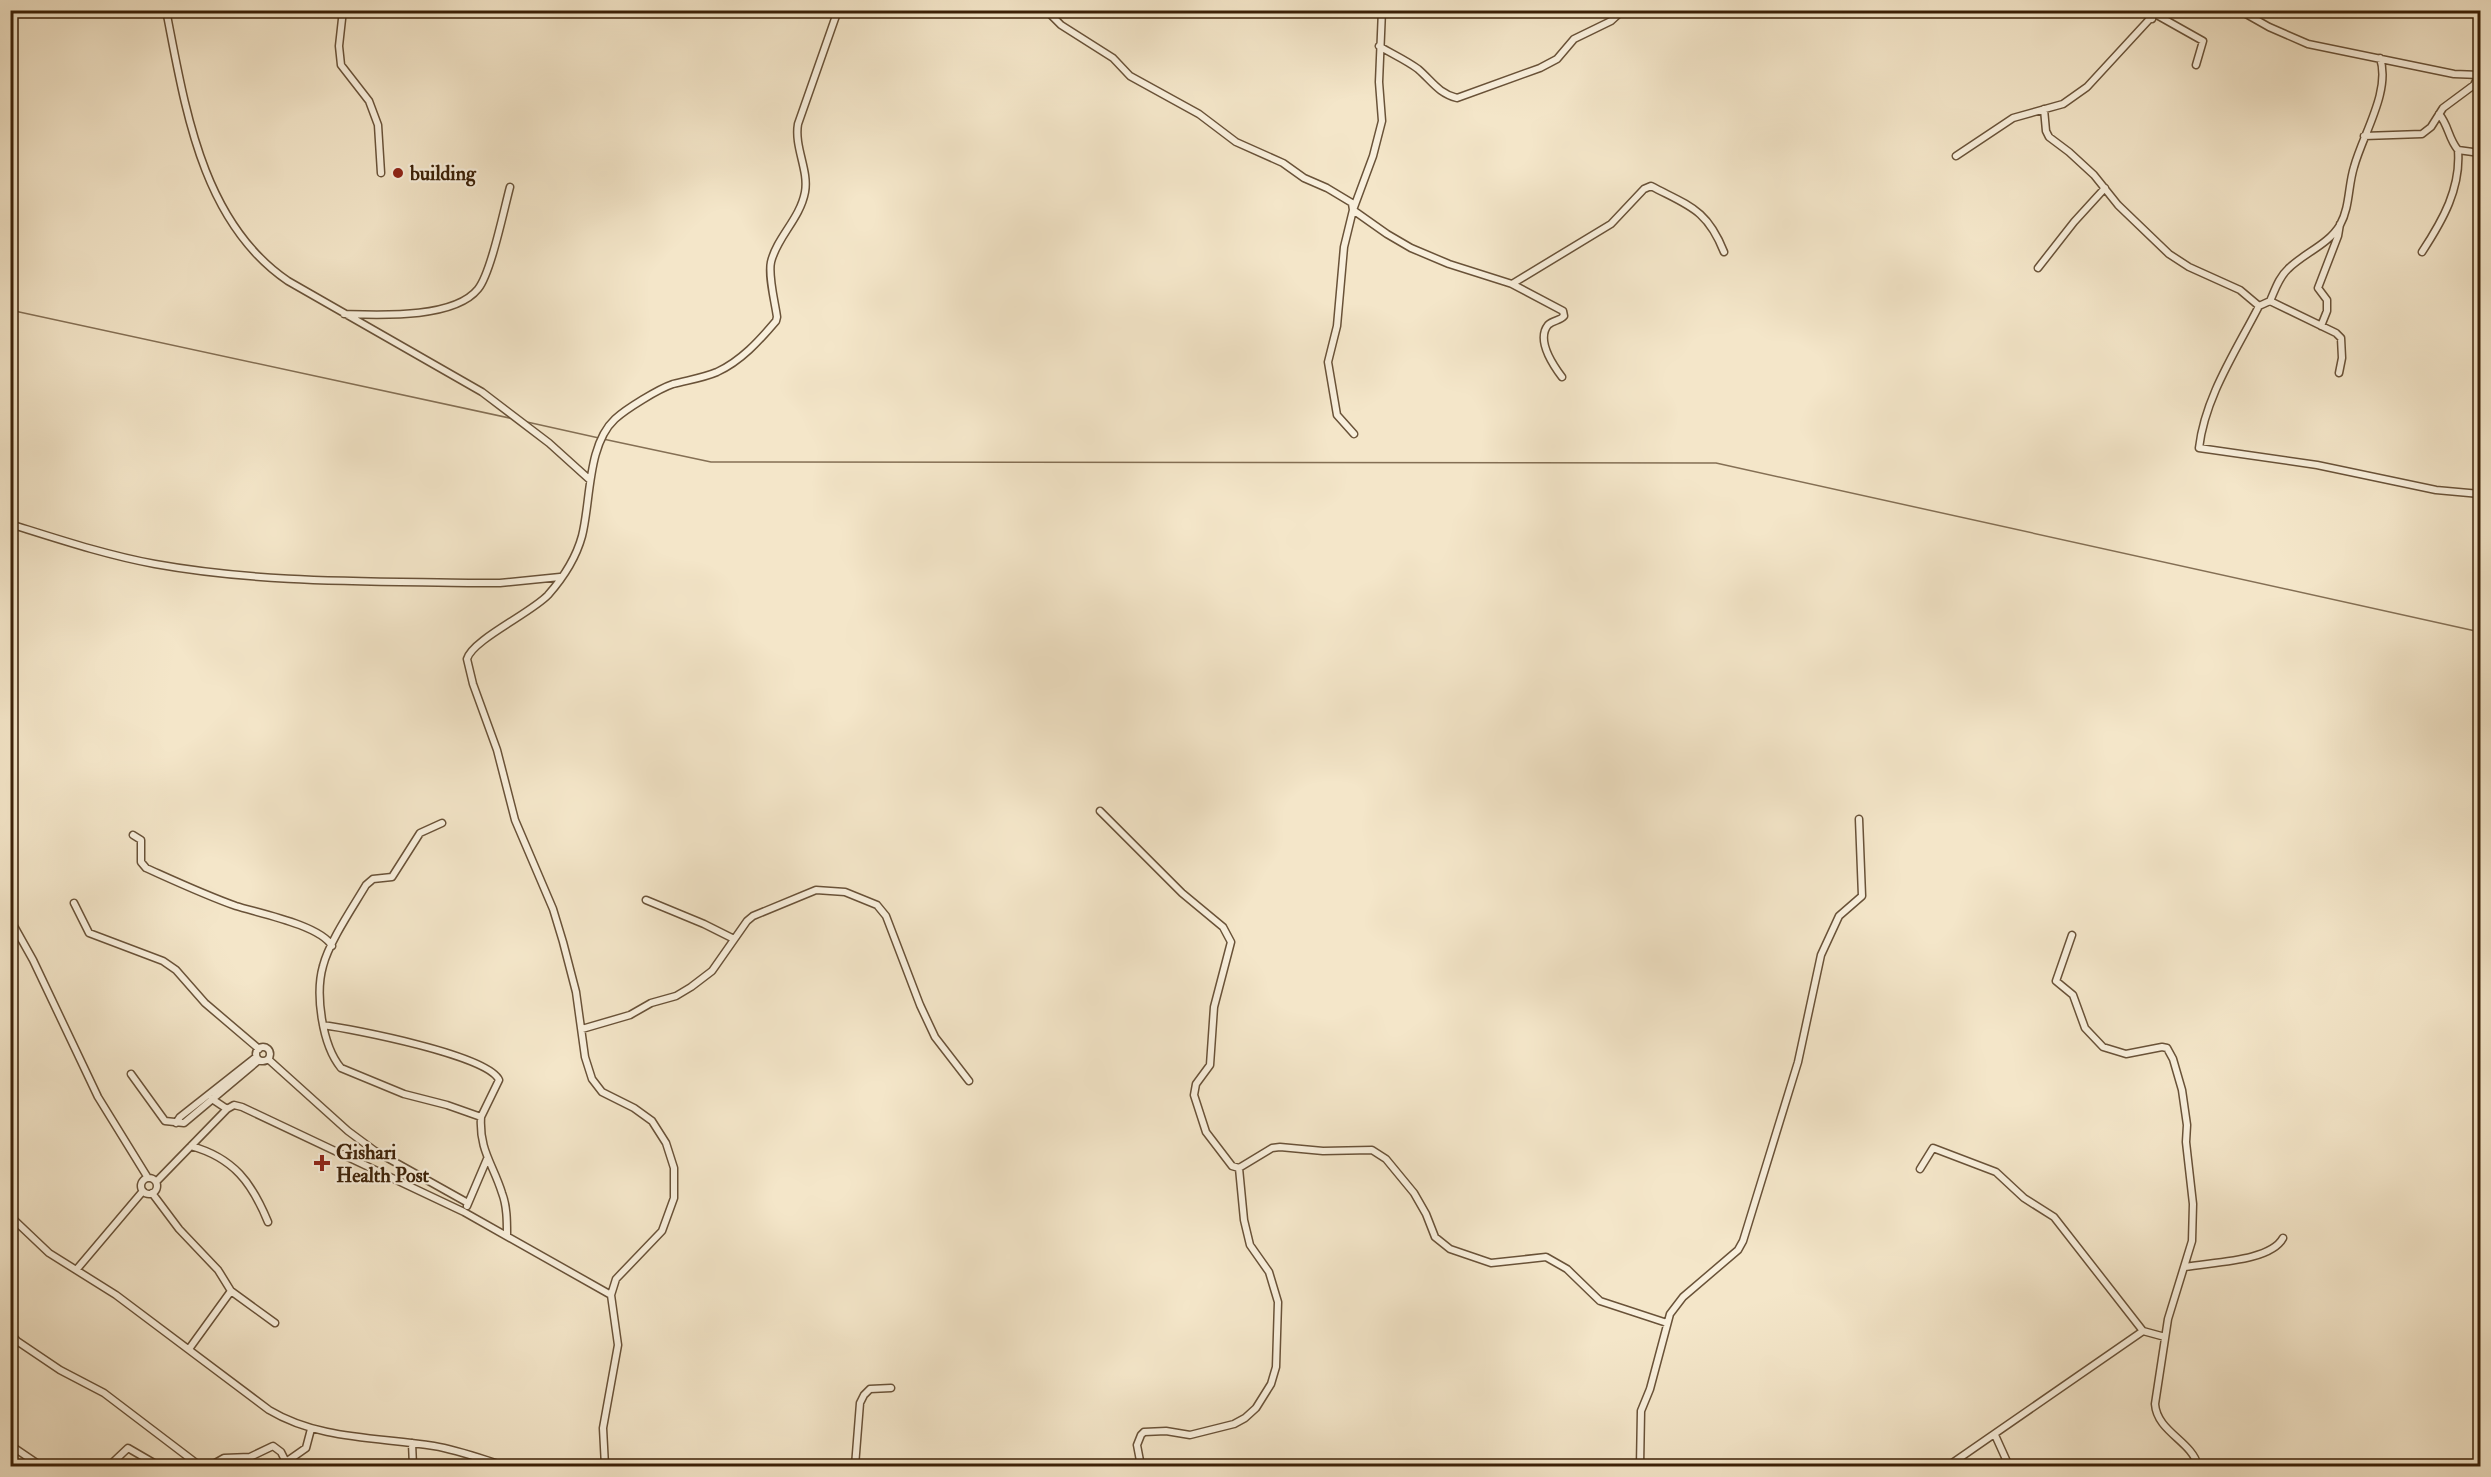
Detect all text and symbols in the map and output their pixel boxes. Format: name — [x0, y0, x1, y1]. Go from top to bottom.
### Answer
place label: building — [409, 161, 477, 187]
marker: building — [391, 166, 405, 180]
place label: Gishari Health Post — [336, 1140, 430, 1188]
marker: Gishari Health Post — [313, 1154, 331, 1172]

